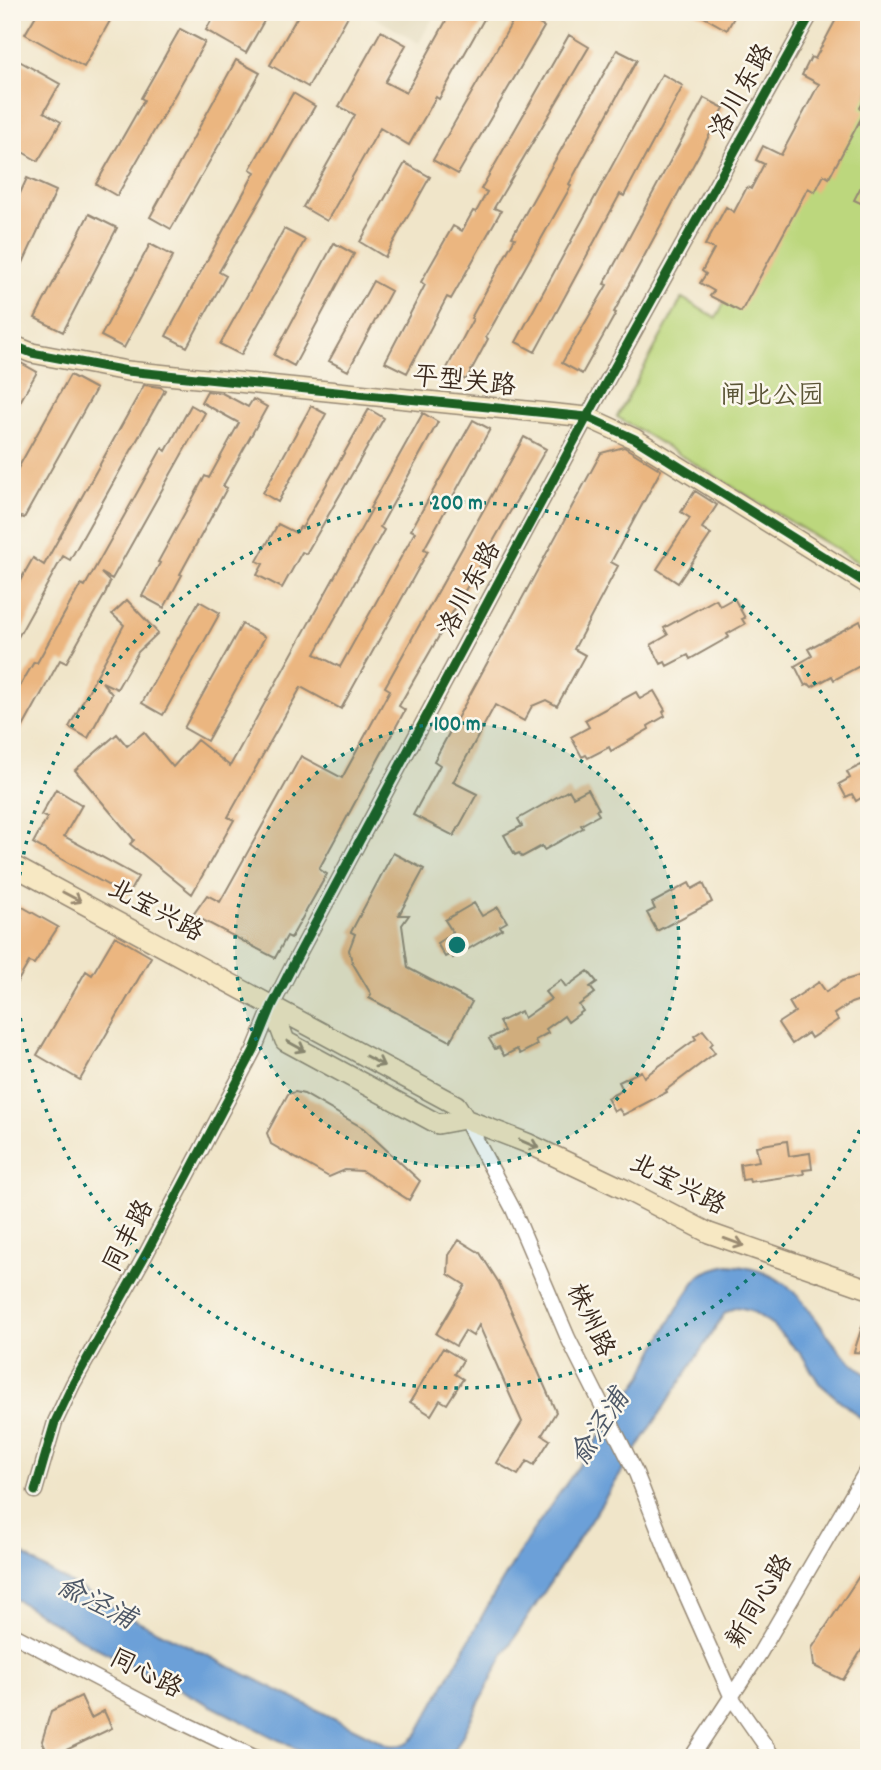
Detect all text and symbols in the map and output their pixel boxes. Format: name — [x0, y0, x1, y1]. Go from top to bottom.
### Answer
street label: 洛川东路 — [702, 38, 784, 146]
street label: 平型关路 — [410, 359, 518, 407]
park label: 闸北公园 — [720, 379, 824, 416]
text: 200 m — [431, 490, 483, 520]
street label: 洛川东路 — [430, 535, 512, 645]
text: 100 m — [434, 711, 480, 741]
street label: 北宝兴路 — [100, 871, 210, 953]
one-way arrow — [61, 891, 82, 904]
centre of rings — [445, 933, 469, 957]
one-way arrow — [285, 1039, 305, 1053]
one-way arrow — [365, 1054, 385, 1068]
one-way arrow — [518, 1138, 539, 1151]
street label: 北宝兴路 — [622, 1146, 732, 1226]
street label: 同丰路 — [95, 1194, 165, 1280]
one-way arrow — [722, 1237, 744, 1250]
street label: 株州路 — [556, 1278, 622, 1364]
water label: 俞泾浦 — [562, 1380, 643, 1475]
street label: 新同心路 — [718, 1548, 804, 1656]
water label: 俞泾浦 — [48, 1568, 144, 1643]
street label: 同心路 — [102, 1641, 188, 1709]

